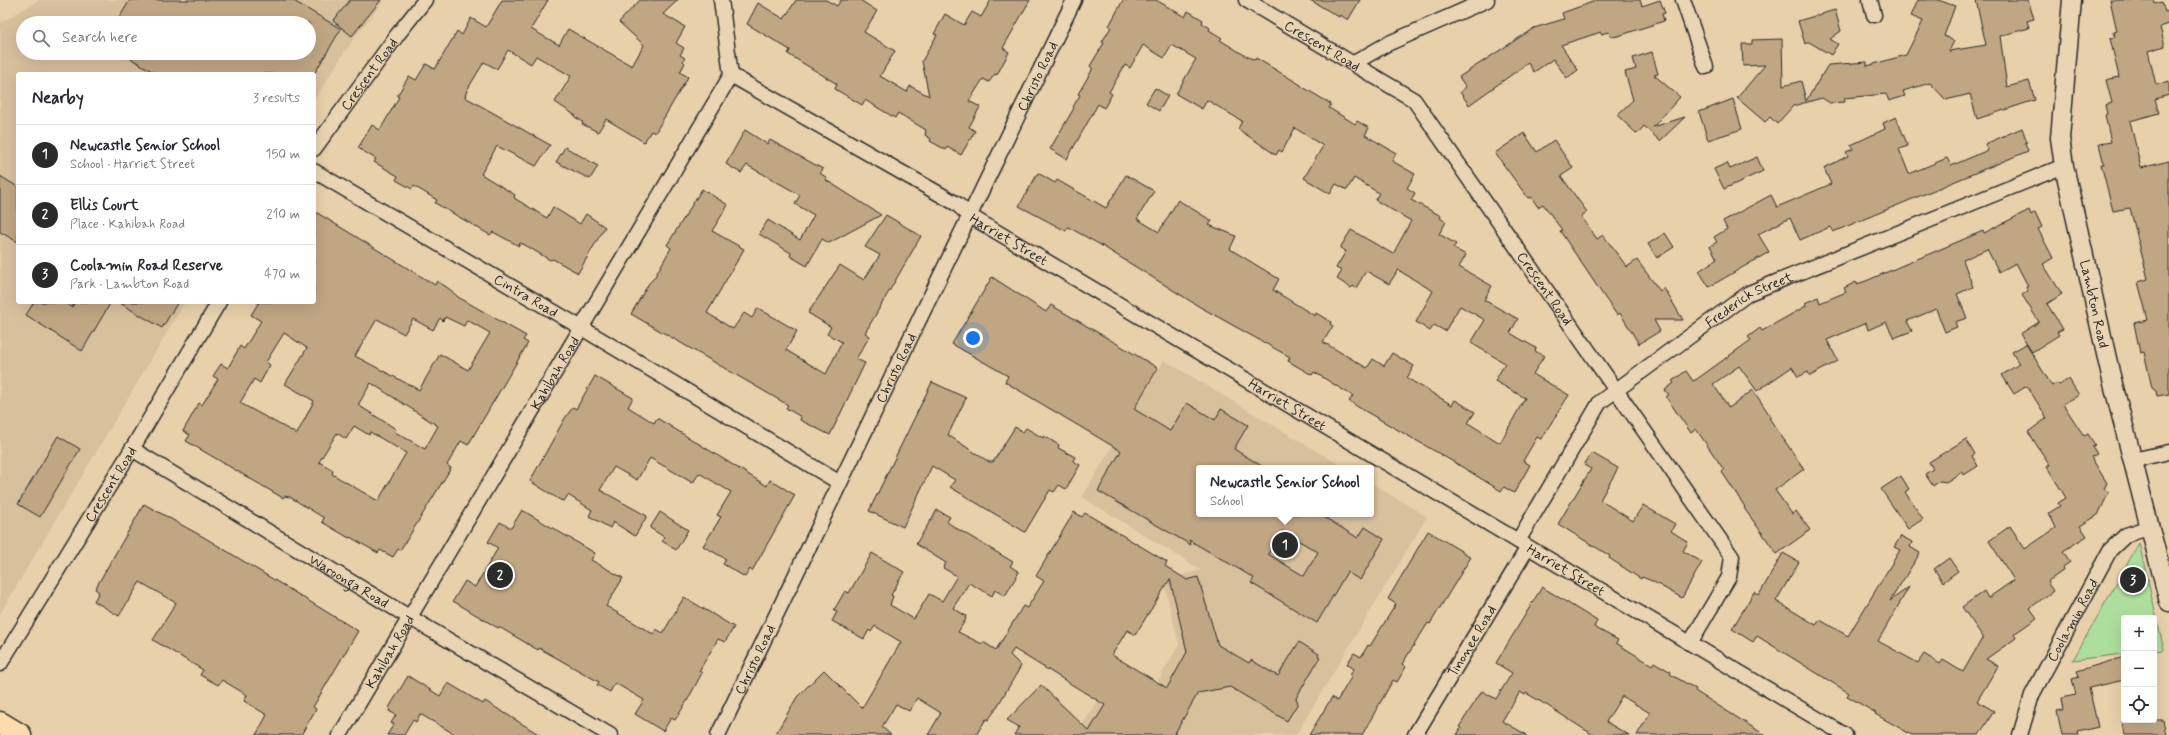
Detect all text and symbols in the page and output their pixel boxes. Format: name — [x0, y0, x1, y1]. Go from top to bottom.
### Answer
search box — [16, 16, 316, 60]
street label: Crescent Road — [1281, 17, 1363, 76]
icon: search — [30, 27, 52, 49]
text: Search here — [62, 28, 138, 48]
street label: Crescent Road — [337, 35, 402, 114]
street label: Christo Road — [1013, 39, 1063, 114]
text: Nearby — [32, 87, 84, 109]
text: 3 results — [253, 90, 300, 107]
text: Newcastle Senior School — [70, 136, 220, 156]
text: 1 — [42, 146, 48, 163]
text: 150 m — [266, 146, 300, 163]
text: School · Harriet Street — [70, 156, 195, 173]
text: Ellis Court — [70, 196, 139, 216]
text: 2 — [42, 206, 48, 223]
text: 210 m — [266, 206, 300, 223]
street label: Harriet Street — [966, 210, 1051, 270]
text: Place · Kahibah Road — [70, 216, 185, 233]
street label: Crescent Road — [1512, 249, 1576, 329]
text: Coolamin Road Reserve — [70, 256, 223, 276]
street label: Lambton Road — [2075, 258, 2112, 350]
text: 3 — [42, 266, 48, 283]
text: 470 m — [264, 266, 300, 283]
street label: Frederick Street — [1702, 268, 1797, 332]
street label: Cintra Road — [490, 270, 561, 322]
text: Park · Lambton Road — [70, 276, 189, 293]
your location — [963, 328, 983, 348]
street label: Christo Road — [872, 330, 921, 406]
street label: Kahibah Road — [527, 333, 584, 413]
street label: Harriet Street — [1245, 375, 1329, 435]
street label: Crescent Road — [81, 444, 141, 526]
popup — [1196, 465, 1374, 517]
text: Newcastle Senior School — [1210, 473, 1360, 493]
text: School — [1210, 493, 1244, 510]
pin: 1 — [1272, 530, 1298, 560]
street label: Harriet Street — [1523, 540, 1608, 601]
street label: Waroonga Road — [306, 551, 392, 613]
pin: 2 — [487, 560, 513, 590]
pin: 3 — [2120, 565, 2146, 595]
street label: Coolamin Road — [2044, 576, 2103, 665]
street label: Tinonee Road — [1444, 602, 1501, 680]
street label: Kahibah Road — [362, 612, 419, 692]
map controls — [2121, 615, 2157, 723]
button: + — [2121, 615, 2157, 651]
street label: Christo Road — [731, 622, 780, 698]
button: − — [2121, 651, 2157, 687]
button: locate — [2121, 687, 2157, 723]

